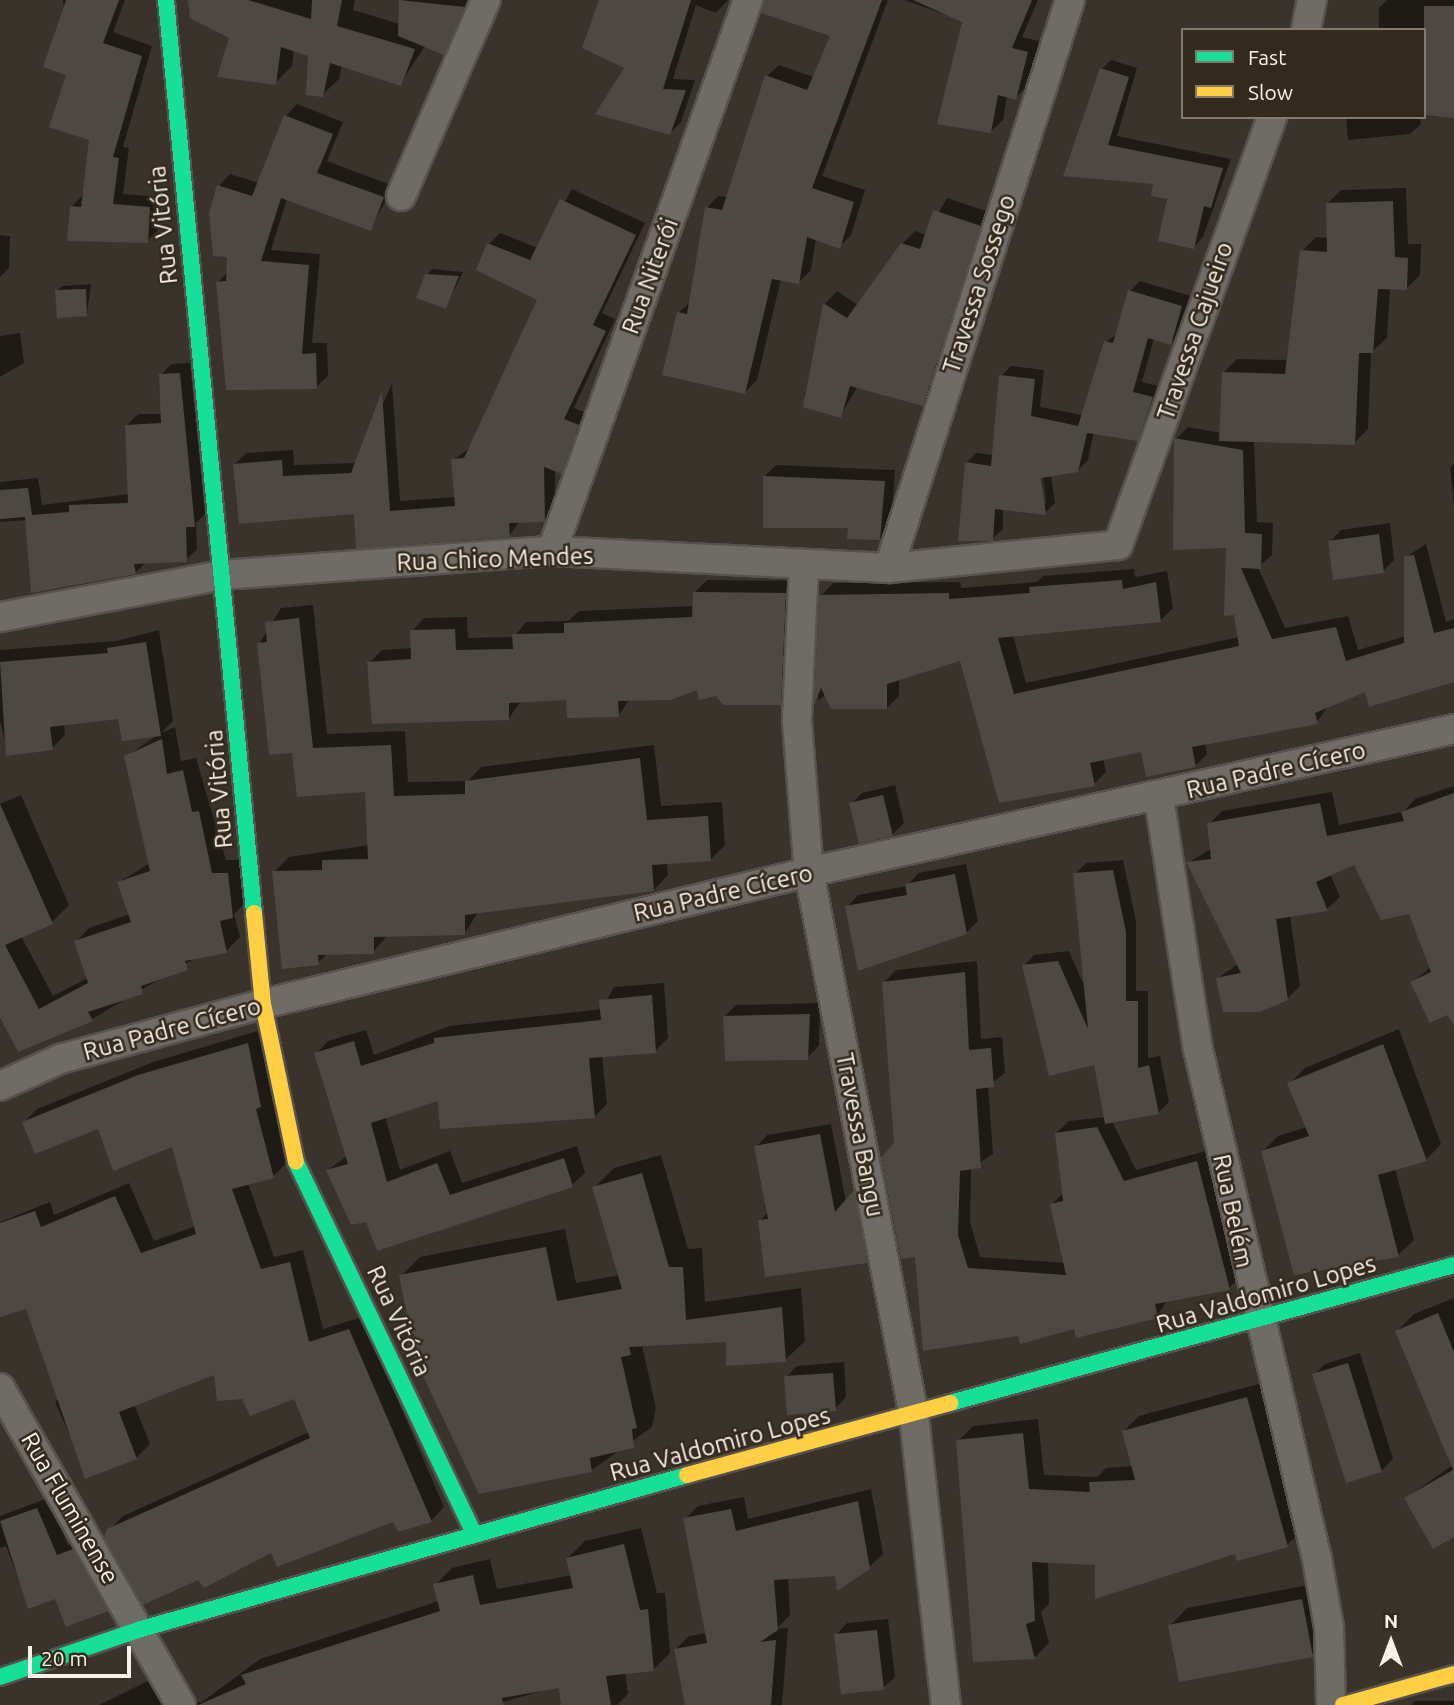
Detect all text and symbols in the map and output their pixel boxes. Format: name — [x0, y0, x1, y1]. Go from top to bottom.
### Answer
legend — [1181, 28, 1426, 119]
text: Fast — [1248, 45, 1286, 69]
text: Slow — [1248, 80, 1293, 104]
street label: Rua Vitória — [142, 164, 184, 286]
street label: Travessa Sossego — [937, 191, 1021, 377]
street label: Rua Niterói — [616, 214, 684, 338]
street label: Travessa Cajueiro — [1151, 238, 1239, 424]
street label: Rua Chico Mendes — [396, 541, 594, 577]
street label: Rua Vitória — [199, 728, 239, 850]
street label: Rua Padre Cícero — [1184, 735, 1368, 805]
street label: Rua Padre Cícero — [631, 858, 815, 928]
street label: Rua Padre Cícero — [80, 991, 264, 1067]
street label: Travessa Bangu — [830, 1051, 890, 1219]
street label: Rua Belém — [1207, 1152, 1259, 1270]
street label: Rua Valdomiro Lopes — [1153, 1249, 1379, 1339]
street label: Rua Vitória — [361, 1261, 437, 1381]
street label: Rua Valdomiro Lopes — [607, 1401, 833, 1487]
street label: Rua Fluminense — [15, 1427, 125, 1589]
north arrow — [1356, 1607, 1426, 1677]
text: N — [1384, 1610, 1398, 1632]
scale bar — [32, 1632, 135, 1676]
text: 20 m — [41, 1646, 88, 1670]

